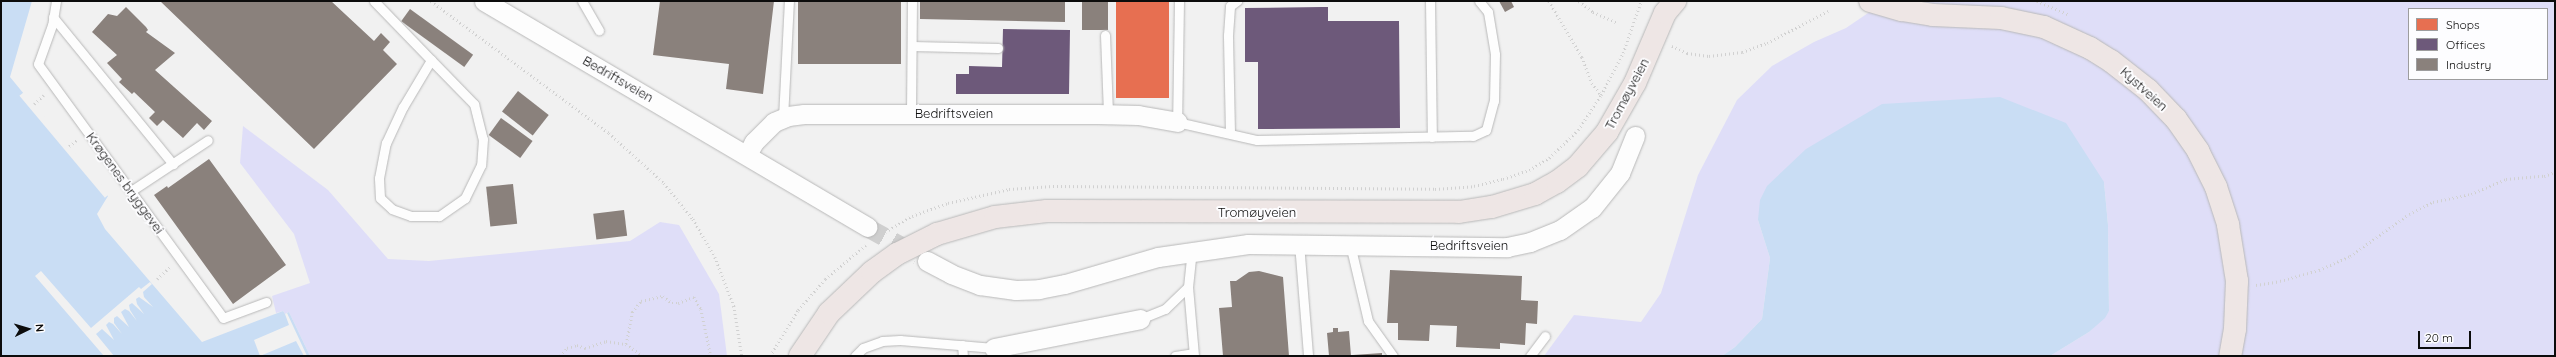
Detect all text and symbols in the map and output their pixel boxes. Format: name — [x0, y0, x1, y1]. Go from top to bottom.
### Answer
legend — [2408, 8, 2548, 80]
text: Shops — [2446, 17, 2480, 32]
text: Offices — [2446, 37, 2485, 52]
street label: Bedriftsveien — [580, 53, 656, 105]
street label: Tromøyveien — [1602, 56, 1652, 132]
text: Industry — [2446, 57, 2491, 72]
street label: Kystveien — [2117, 64, 2171, 114]
street label: Bedriftsveien — [915, 105, 993, 121]
street label: Krøgenes bryggevei — [83, 129, 167, 237]
street label: Tromøyveien — [1218, 204, 1296, 220]
street label: Bedriftsveien — [1430, 237, 1508, 253]
north arrow — [8, 309, 48, 349]
text: N — [33, 323, 47, 333]
scale bar — [2420, 323, 2473, 349]
text: 20 m — [2425, 330, 2453, 345]

